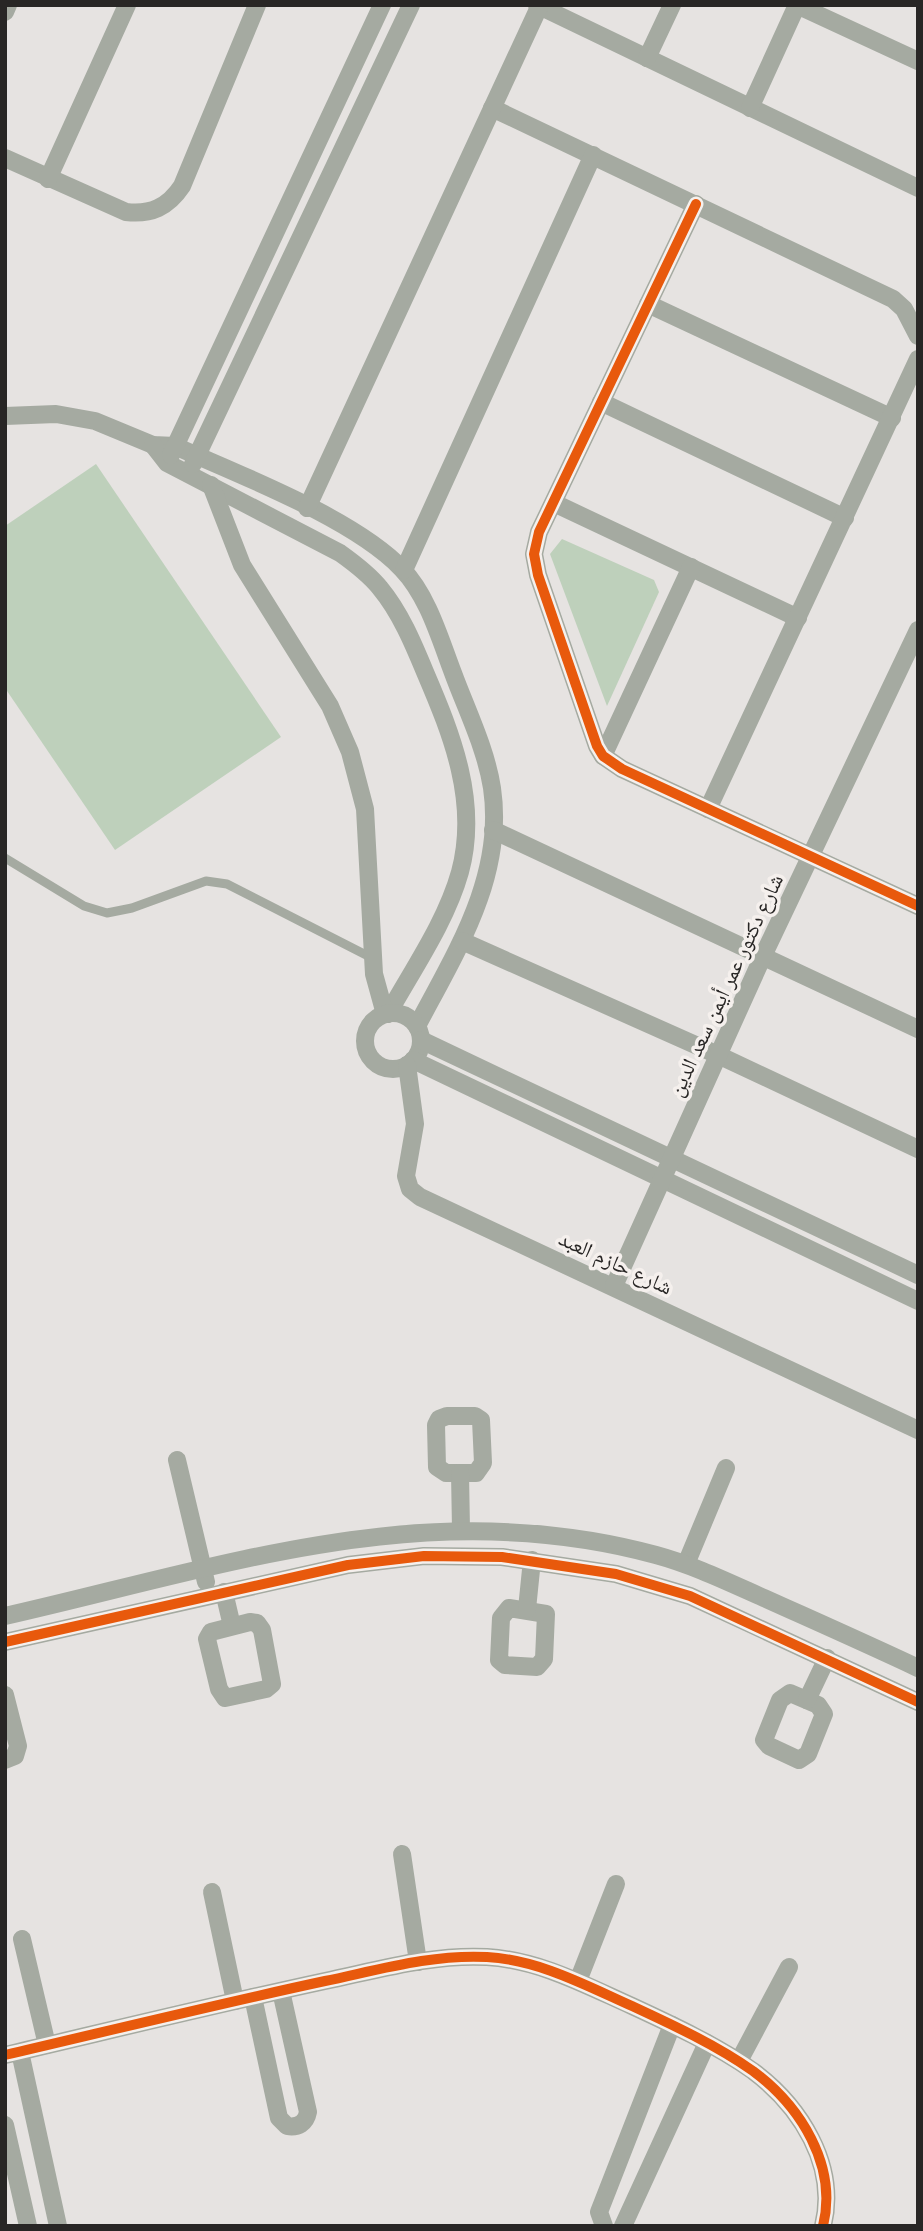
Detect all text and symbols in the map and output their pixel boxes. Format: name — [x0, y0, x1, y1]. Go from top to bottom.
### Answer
street label: شارع دكتور عمر أيمن سعد الدين — [661, 869, 789, 1101]
street label: شارع حازم العبد — [554, 1224, 677, 1301]

